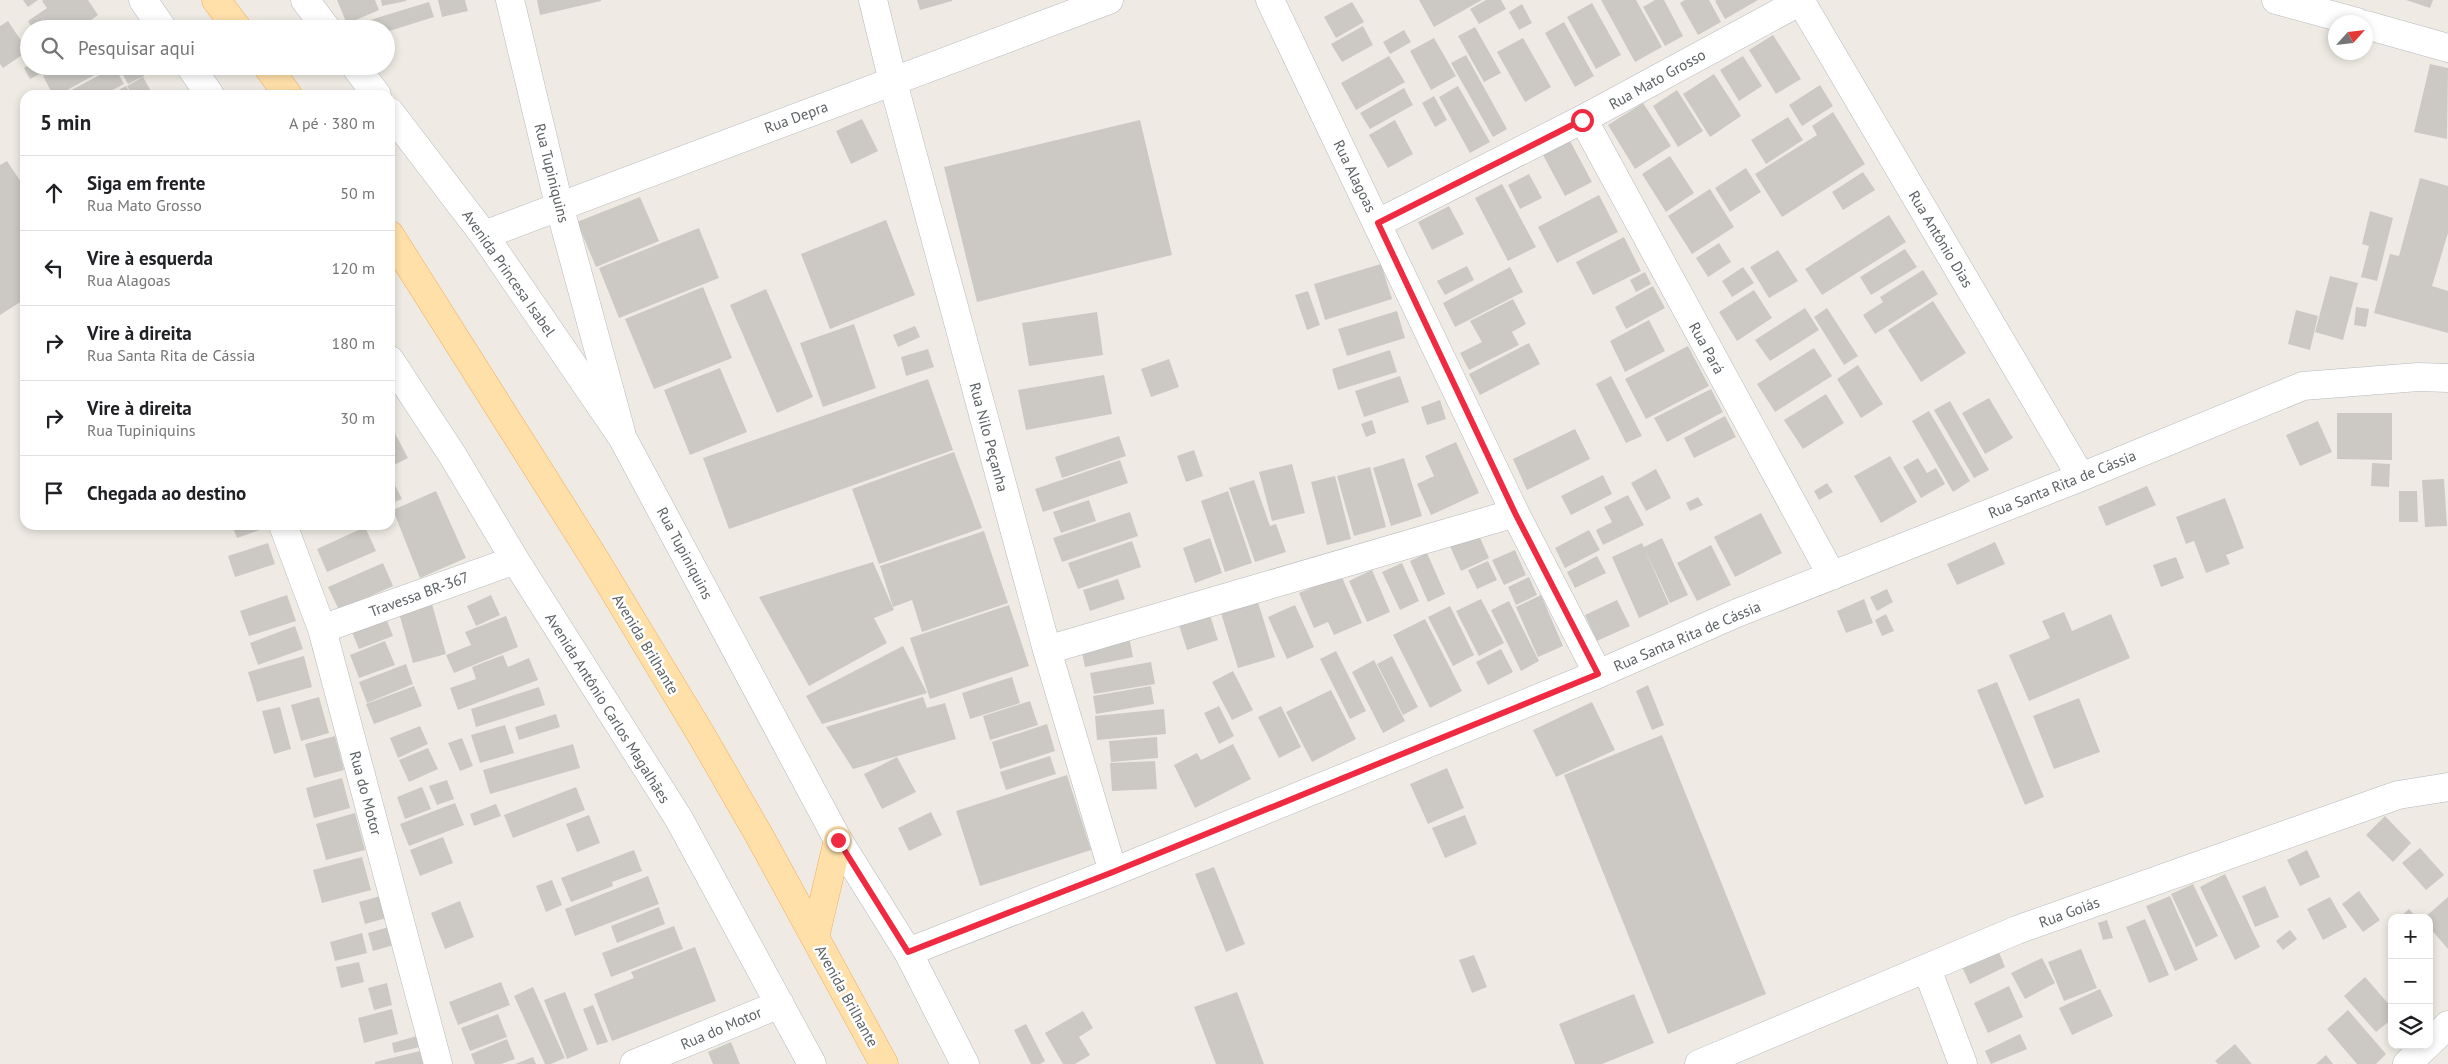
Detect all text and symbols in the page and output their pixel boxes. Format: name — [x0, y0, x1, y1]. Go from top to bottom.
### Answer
north arrow — [2328, 15, 2373, 60]
search box — [20, 20, 395, 75]
icon: search — [38, 34, 66, 62]
text: Pesquisar aqui — [78, 36, 195, 60]
street label: Rua Mato Grosso — [1605, 45, 1709, 113]
street label: Rua Depra — [762, 97, 830, 137]
text: 5 min — [40, 109, 91, 136]
route start — [1571, 109, 1594, 132]
text: A pé · 380 m — [289, 113, 375, 133]
street label: Rua Tupiniquins — [530, 121, 574, 225]
street label: Rua Alagoas — [1329, 137, 1381, 215]
text: Siga em frente — [87, 171, 205, 195]
icon: ahead — [40, 179, 68, 207]
text: 50 m — [340, 183, 375, 203]
street label: Rua Antônio Dias — [1905, 187, 1977, 291]
text: Rua Mato Grosso — [87, 195, 202, 215]
street label: Avenida Princesa Isabel — [458, 206, 560, 340]
text: Vire à esquerda — [87, 246, 213, 270]
icon: left — [40, 254, 68, 282]
text: 120 m — [332, 258, 375, 278]
text: Rua Alagoas — [87, 270, 171, 290]
street label: Rua Pará — [1685, 319, 1729, 377]
text: Vire à direita — [87, 321, 192, 345]
icon: right — [40, 329, 68, 357]
text: 180 m — [332, 333, 375, 353]
text: Rua Santa Rita de Cássia — [87, 345, 255, 365]
street label: Rua Nilo Peçanha — [965, 380, 1013, 494]
text: Vire à direita — [87, 396, 192, 420]
icon: right — [40, 404, 68, 432]
text: 30 m — [340, 408, 375, 428]
text: Rua Tupiniquins — [87, 420, 196, 440]
street label: Rua Santa Rita de Cássia — [1985, 446, 2139, 522]
icon: arrive — [40, 479, 68, 507]
text: Chegada ao destino — [87, 481, 246, 505]
street label: Rua Tupiniquins — [653, 504, 717, 602]
street label: Travessa BR-367 — [366, 567, 472, 621]
street label: Avenida Brilhante — [609, 591, 683, 697]
street label: Rua Santa Rita de Cássia — [1611, 596, 1763, 676]
street label: Avenida Antônio Carlos Magalhães — [541, 609, 675, 807]
street label: Rua do Motor — [346, 749, 386, 837]
route end — [827, 829, 850, 852]
street label: Rua Goiás — [2036, 892, 2102, 932]
map controls — [2388, 914, 2433, 1049]
button: + — [2388, 914, 2433, 959]
street label: Avenida Brilhante — [811, 942, 883, 1050]
button: − — [2388, 959, 2433, 1004]
street label: Rua do Motor — [678, 1002, 764, 1054]
button: layers — [2388, 1004, 2433, 1049]

